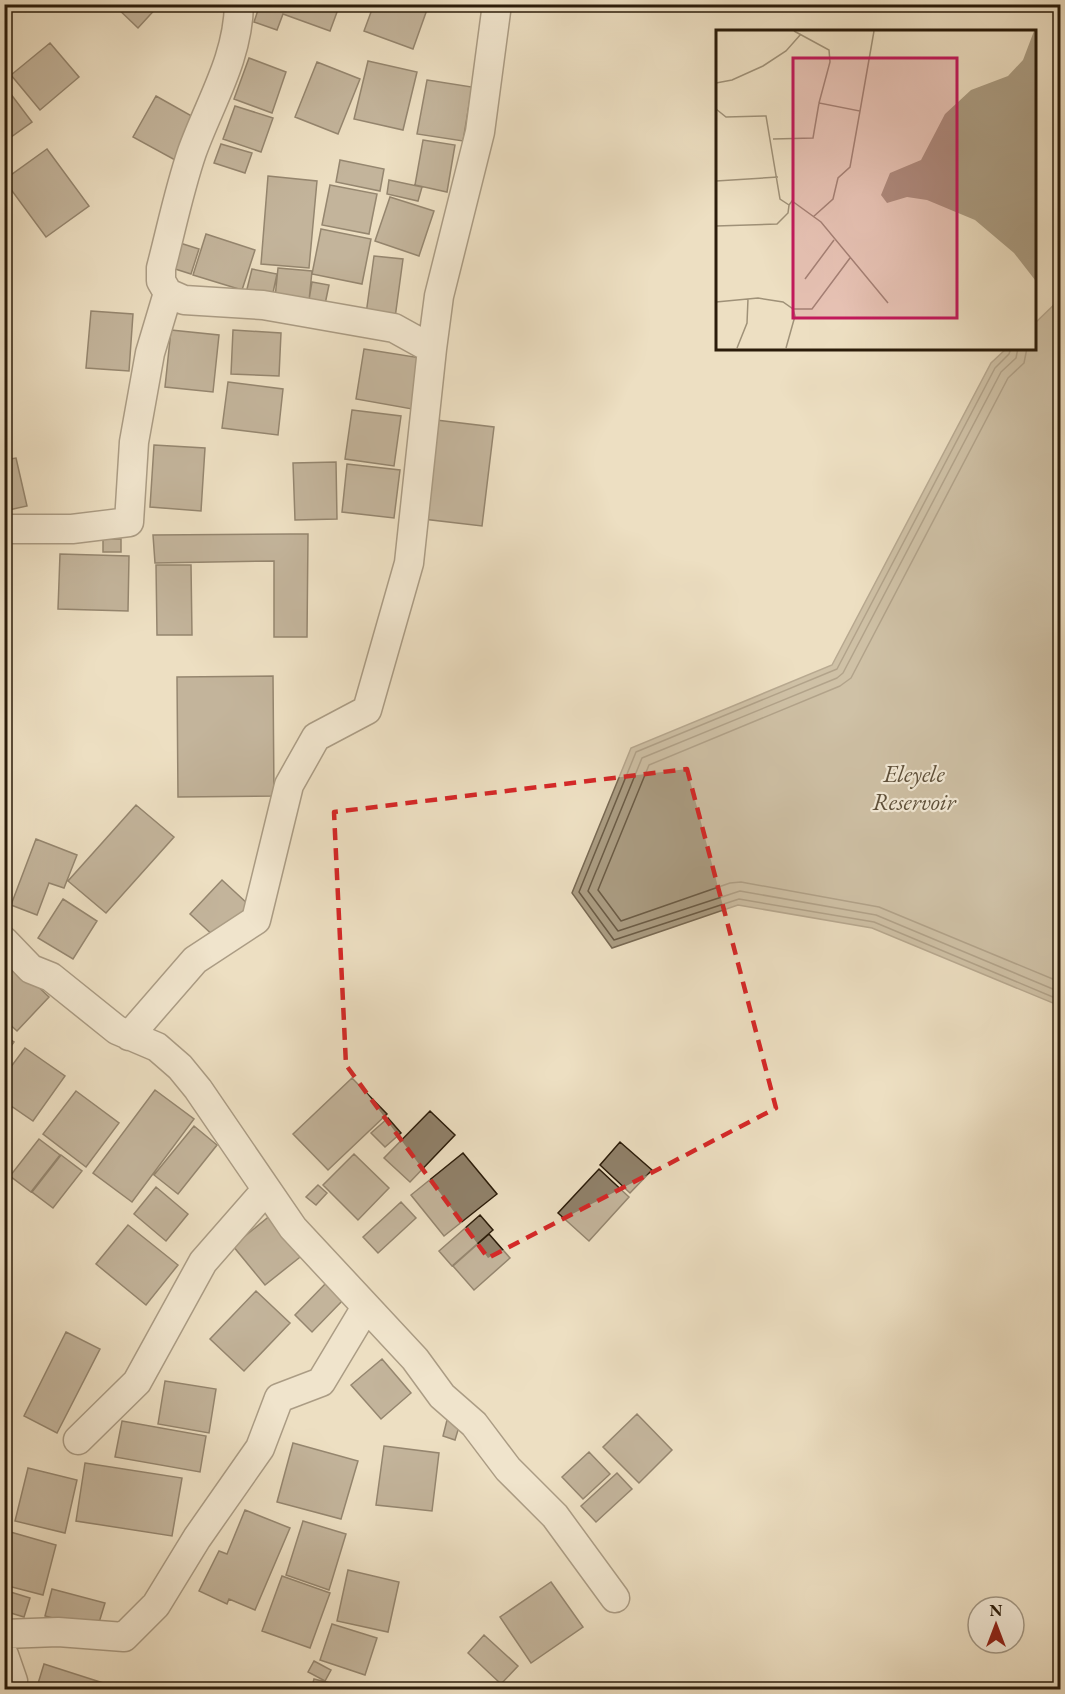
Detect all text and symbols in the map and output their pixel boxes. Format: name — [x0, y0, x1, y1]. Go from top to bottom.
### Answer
inset map — [716, 30, 1035, 350]
water label: Eleyele Reservoir — [872, 758, 958, 817]
north arrow — [966, 1595, 1026, 1655]
text: N — [990, 1600, 1003, 1621]

